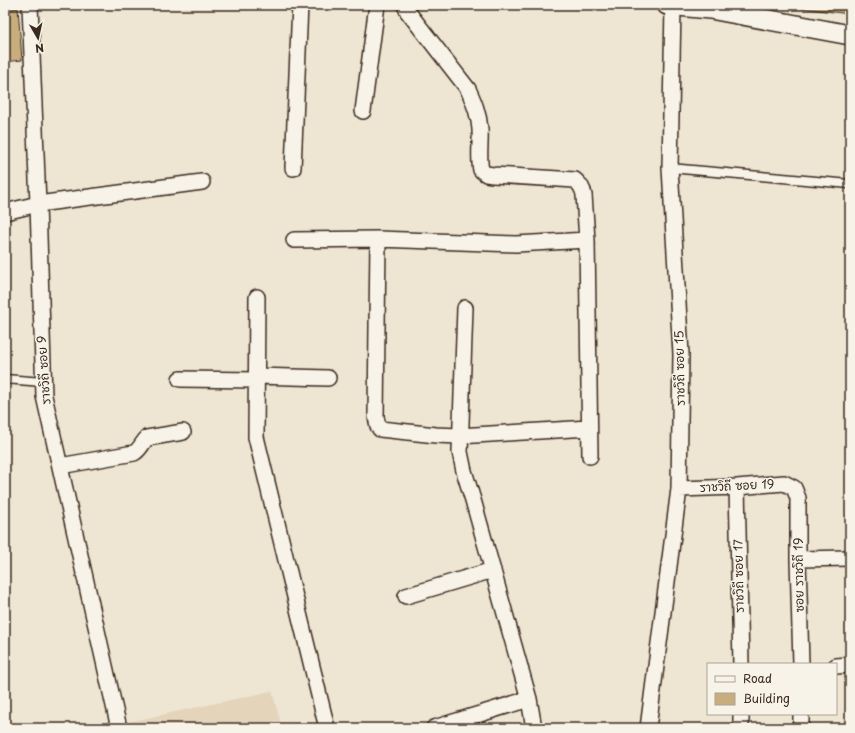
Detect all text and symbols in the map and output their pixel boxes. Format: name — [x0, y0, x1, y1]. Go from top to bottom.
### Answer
north arrow — [18, 18, 58, 58]
text: N — [34, 39, 45, 57]
street label: ราชวิถี ซอย 15 — [669, 330, 689, 406]
street label: ราชวิถี ซอย 9 — [32, 335, 54, 405]
street label: ราชวิถี ซอย 19 — [699, 474, 775, 496]
street label: ซอย ราชวิถี 19 — [788, 537, 808, 613]
street label: ราชวิถี ซอย 17 — [728, 538, 748, 613]
legend — [707, 663, 837, 715]
text: Road — [743, 669, 772, 687]
text: Building — [743, 689, 790, 707]

